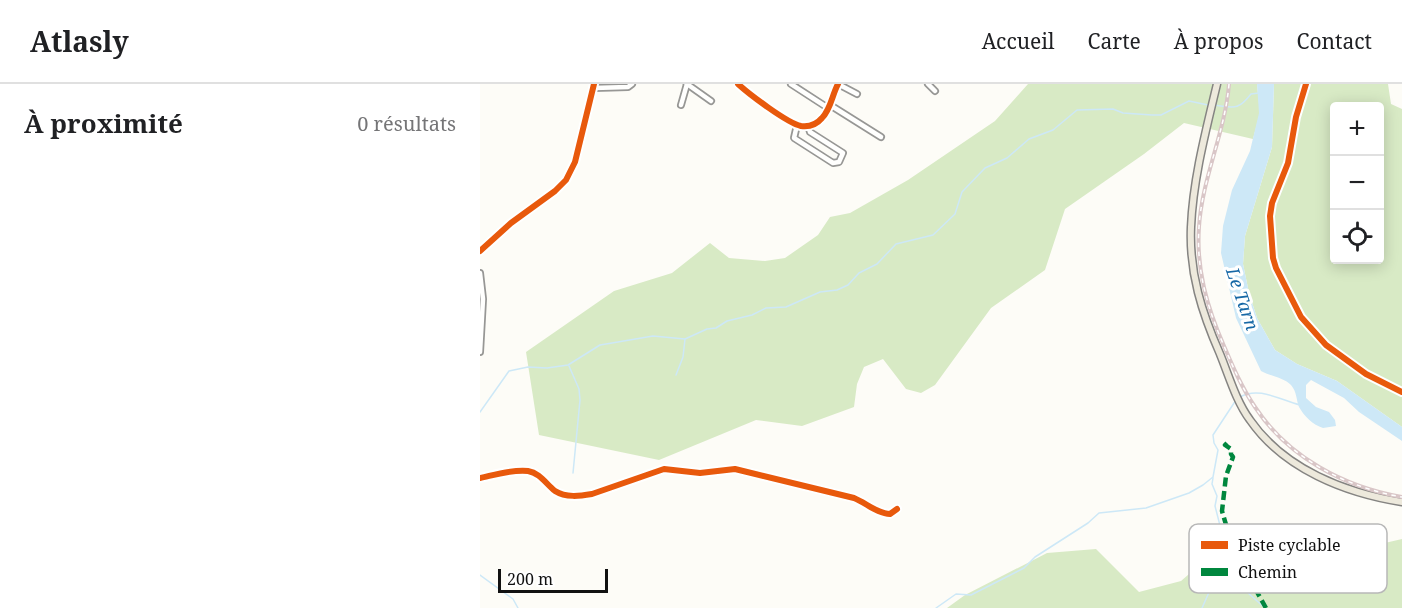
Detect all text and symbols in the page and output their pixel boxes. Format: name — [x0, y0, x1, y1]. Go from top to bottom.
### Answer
text: Atlasly — [30, 22, 129, 60]
text: Accueil — [982, 27, 1055, 55]
text: Carte — [1088, 27, 1141, 55]
text: À propos — [1174, 27, 1264, 55]
text: Contact — [1297, 27, 1372, 55]
map controls — [1330, 102, 1384, 264]
button: + — [1330, 102, 1384, 156]
text: À proximité — [24, 105, 183, 141]
text: 0 résultats — [357, 110, 456, 137]
button: − — [1330, 156, 1384, 210]
button: locate — [1330, 210, 1384, 264]
water label: Le Tarn — [1221, 263, 1265, 333]
legend — [1189, 524, 1387, 593]
text: Piste cyclable — [1238, 534, 1340, 556]
text: Chemin — [1238, 561, 1297, 583]
scale bar — [498, 566, 608, 594]
text: 200 m — [507, 568, 553, 590]

